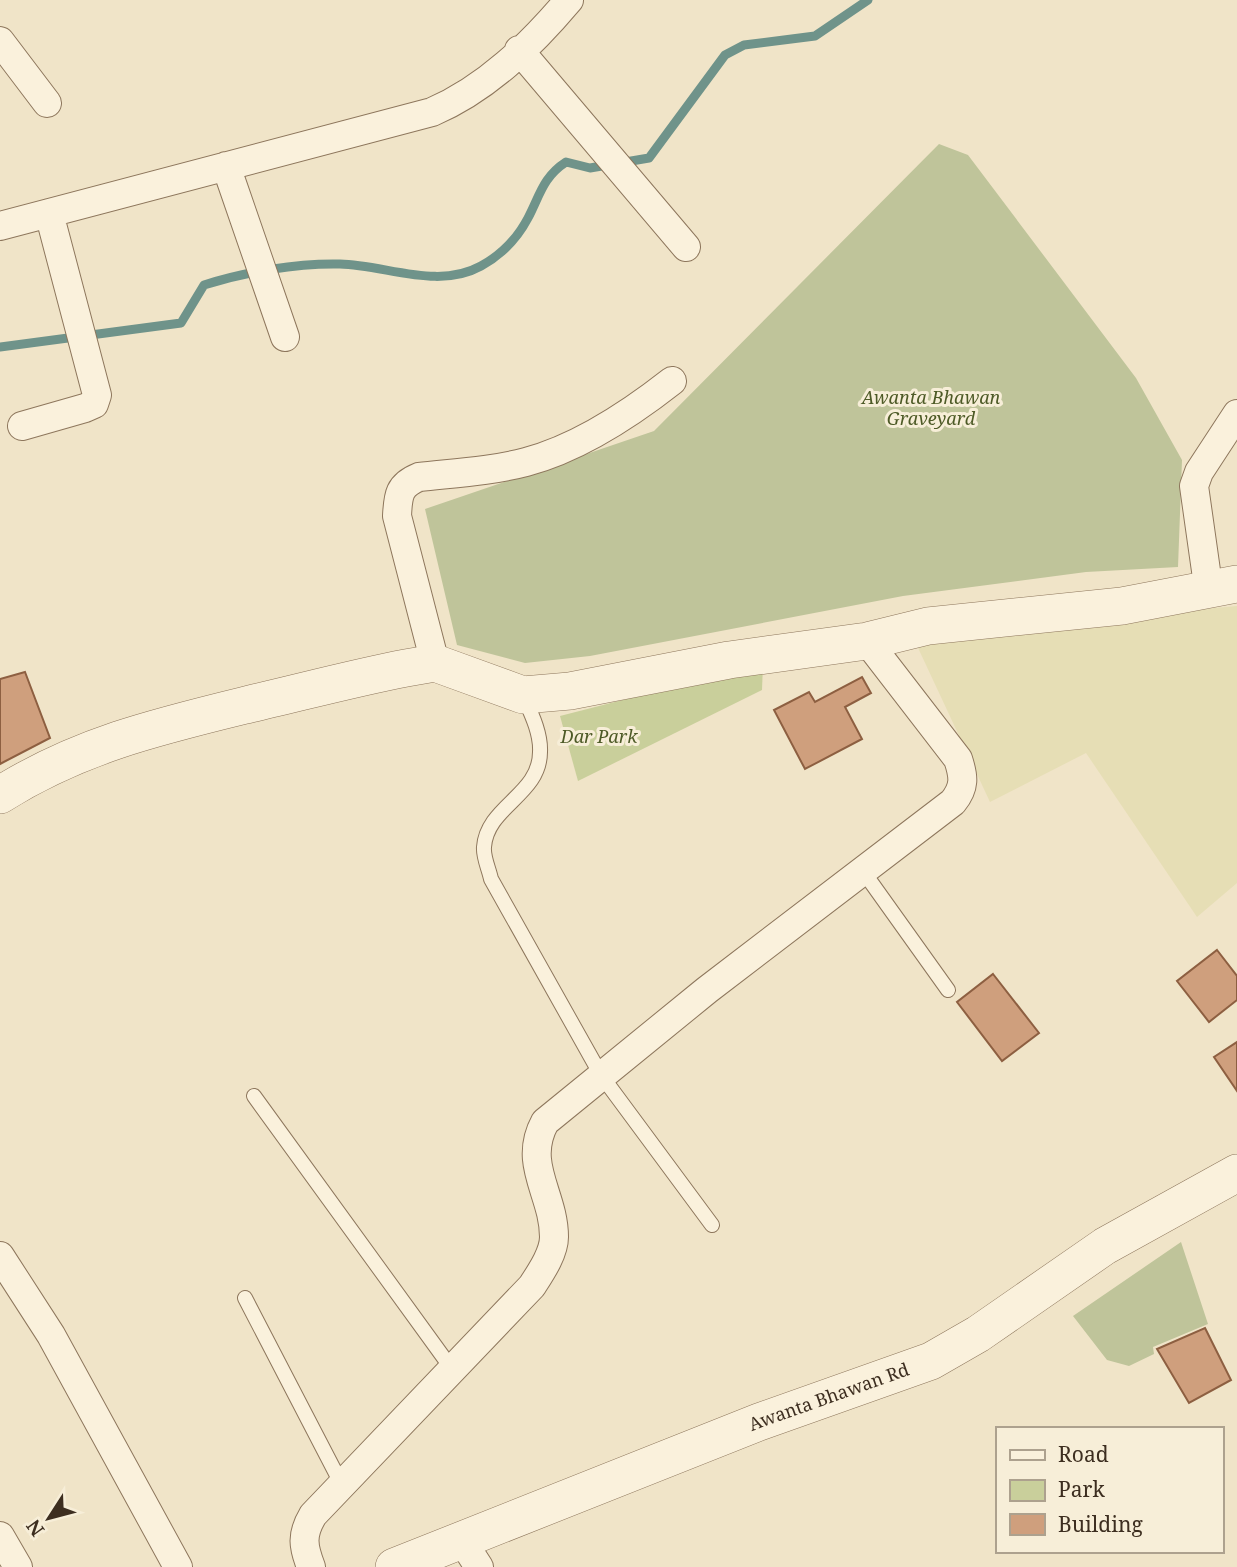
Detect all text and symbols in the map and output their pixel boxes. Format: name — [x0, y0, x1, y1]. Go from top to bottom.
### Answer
park label: Awanta Bhawan Graveyard — [860, 385, 1001, 430]
park label: Dar Park — [560, 724, 638, 748]
street label: Awanta Bhawan Rd — [745, 1357, 912, 1436]
legend — [996, 1427, 1223, 1553]
text: Road — [1058, 1440, 1109, 1468]
text: Park — [1058, 1475, 1105, 1503]
north arrow — [14, 1483, 84, 1553]
text: Building — [1058, 1510, 1143, 1538]
text: N — [20, 1514, 50, 1542]

